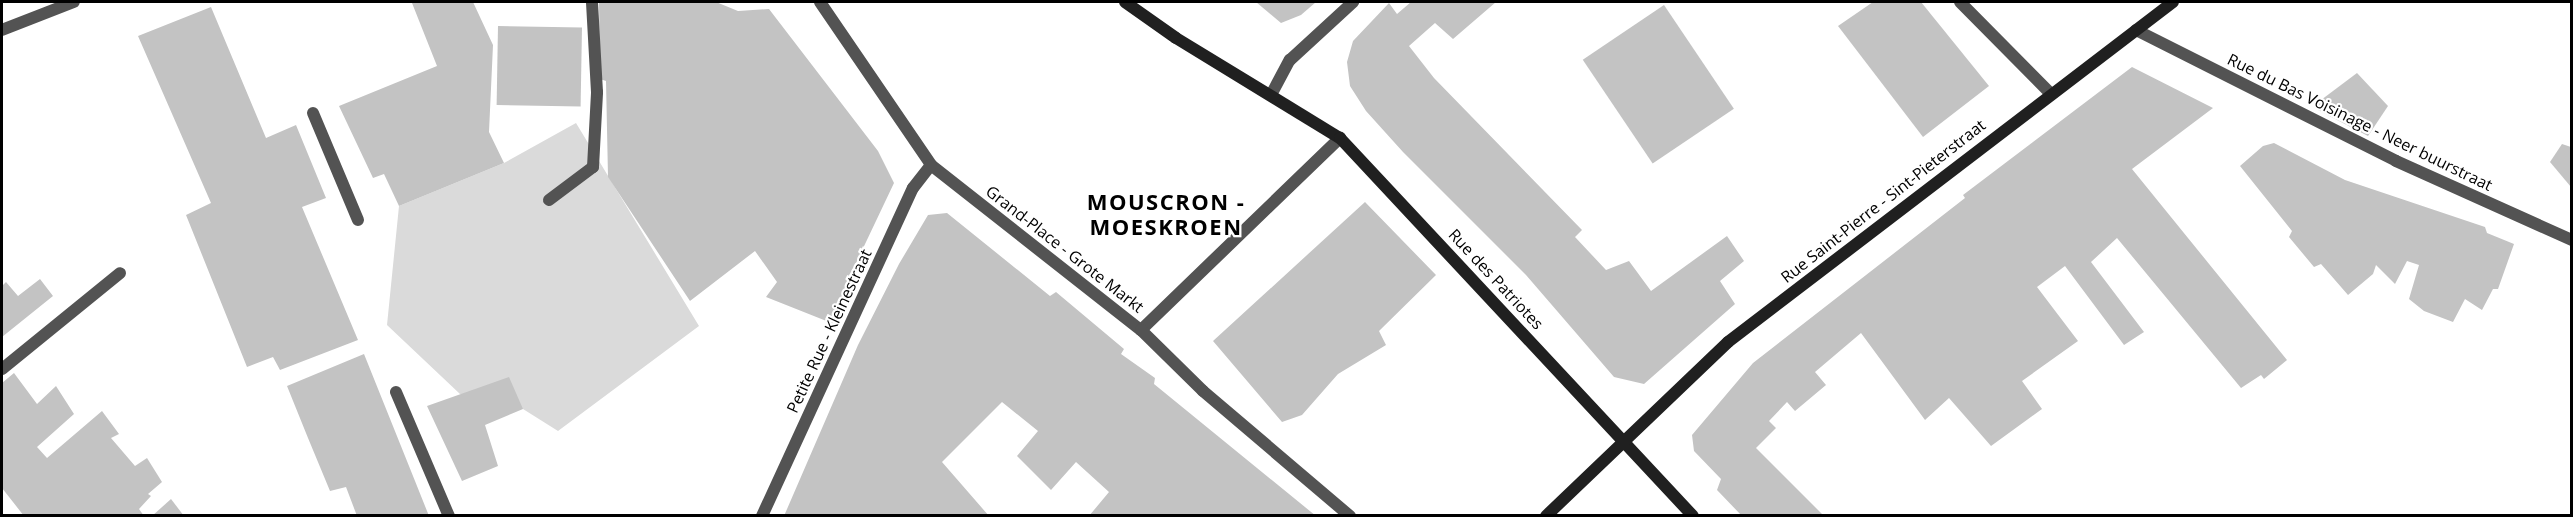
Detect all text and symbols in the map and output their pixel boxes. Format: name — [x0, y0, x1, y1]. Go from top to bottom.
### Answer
street label: Rue du Bas Voisinage - Neer buurstraat — [2224, 49, 2496, 195]
street label: Rue Saint-Pierre - Sint-Pieterstraat — [1777, 115, 1989, 287]
street label: Grand-Place - Grote Markt — [982, 181, 1148, 317]
district label: MOUSCRON - MOESKROEN — [1087, 188, 1245, 240]
street label: Rue des Patriotes — [1445, 225, 1547, 333]
street label: Petite Rue - Kleinestraat — [783, 246, 875, 416]

